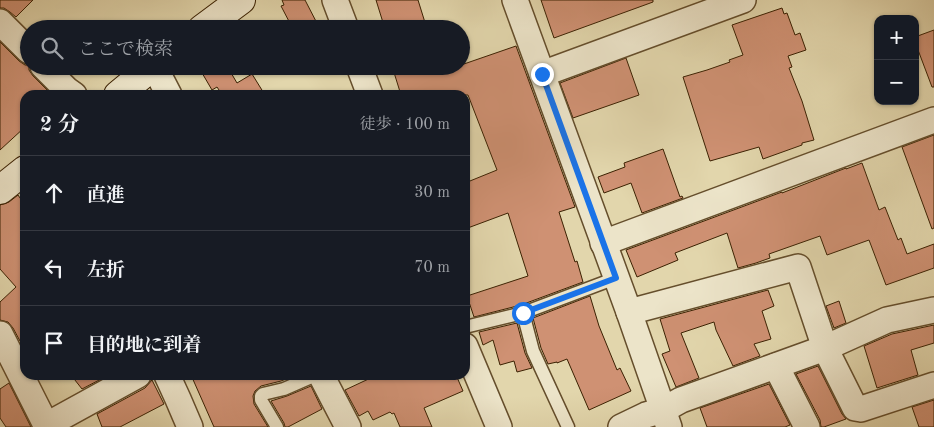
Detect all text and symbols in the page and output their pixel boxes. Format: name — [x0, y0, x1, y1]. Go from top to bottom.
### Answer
map controls — [874, 15, 919, 105]
button: + — [874, 15, 919, 60]
search box — [20, 20, 470, 75]
icon: search — [38, 34, 66, 62]
text: ここで検索 — [78, 41, 173, 60]
button: − — [874, 60, 919, 105]
route end — [531, 63, 554, 86]
text: 2 分 — [40, 115, 79, 136]
text: 徒歩 · 100 m — [360, 117, 450, 133]
icon: ahead — [40, 179, 68, 207]
text: 30 m — [414, 185, 450, 201]
text: 直進 — [87, 187, 125, 206]
icon: left — [40, 254, 68, 282]
text: 70 m — [414, 260, 450, 276]
text: 左折 — [87, 262, 125, 281]
route start — [512, 302, 535, 325]
icon: arrive — [40, 329, 68, 357]
text: 目的地に到着 — [87, 337, 201, 356]

